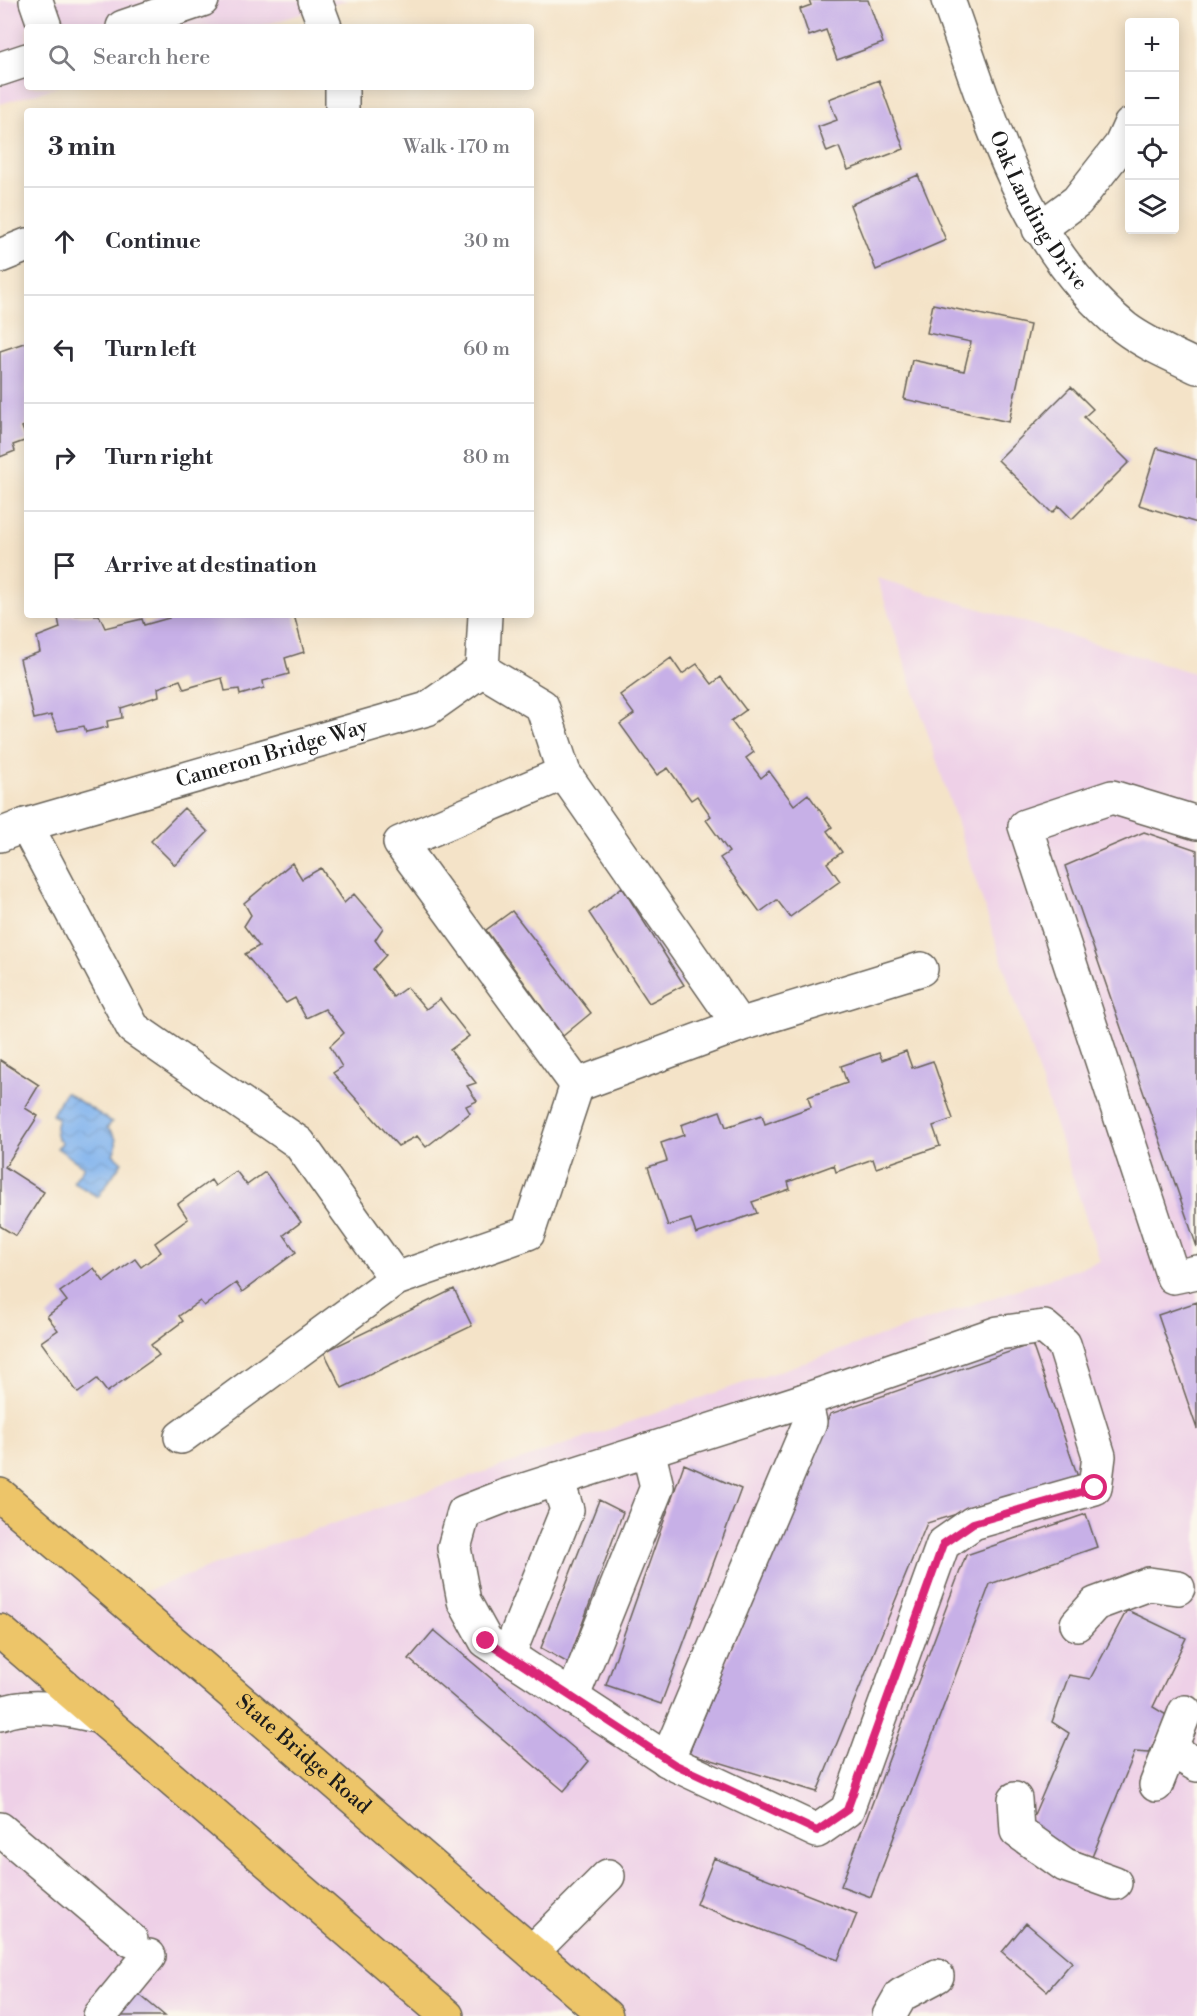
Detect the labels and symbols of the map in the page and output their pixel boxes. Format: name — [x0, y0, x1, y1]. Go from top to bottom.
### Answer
street label: Oak Landing Drive — [983, 127, 1093, 296]
street label: Cameron Bridge Way — [173, 714, 372, 794]
route start — [1081, 1474, 1107, 1500]
route end — [472, 1627, 498, 1653]
street label: State Bridge Road — [230, 1689, 376, 1820]

